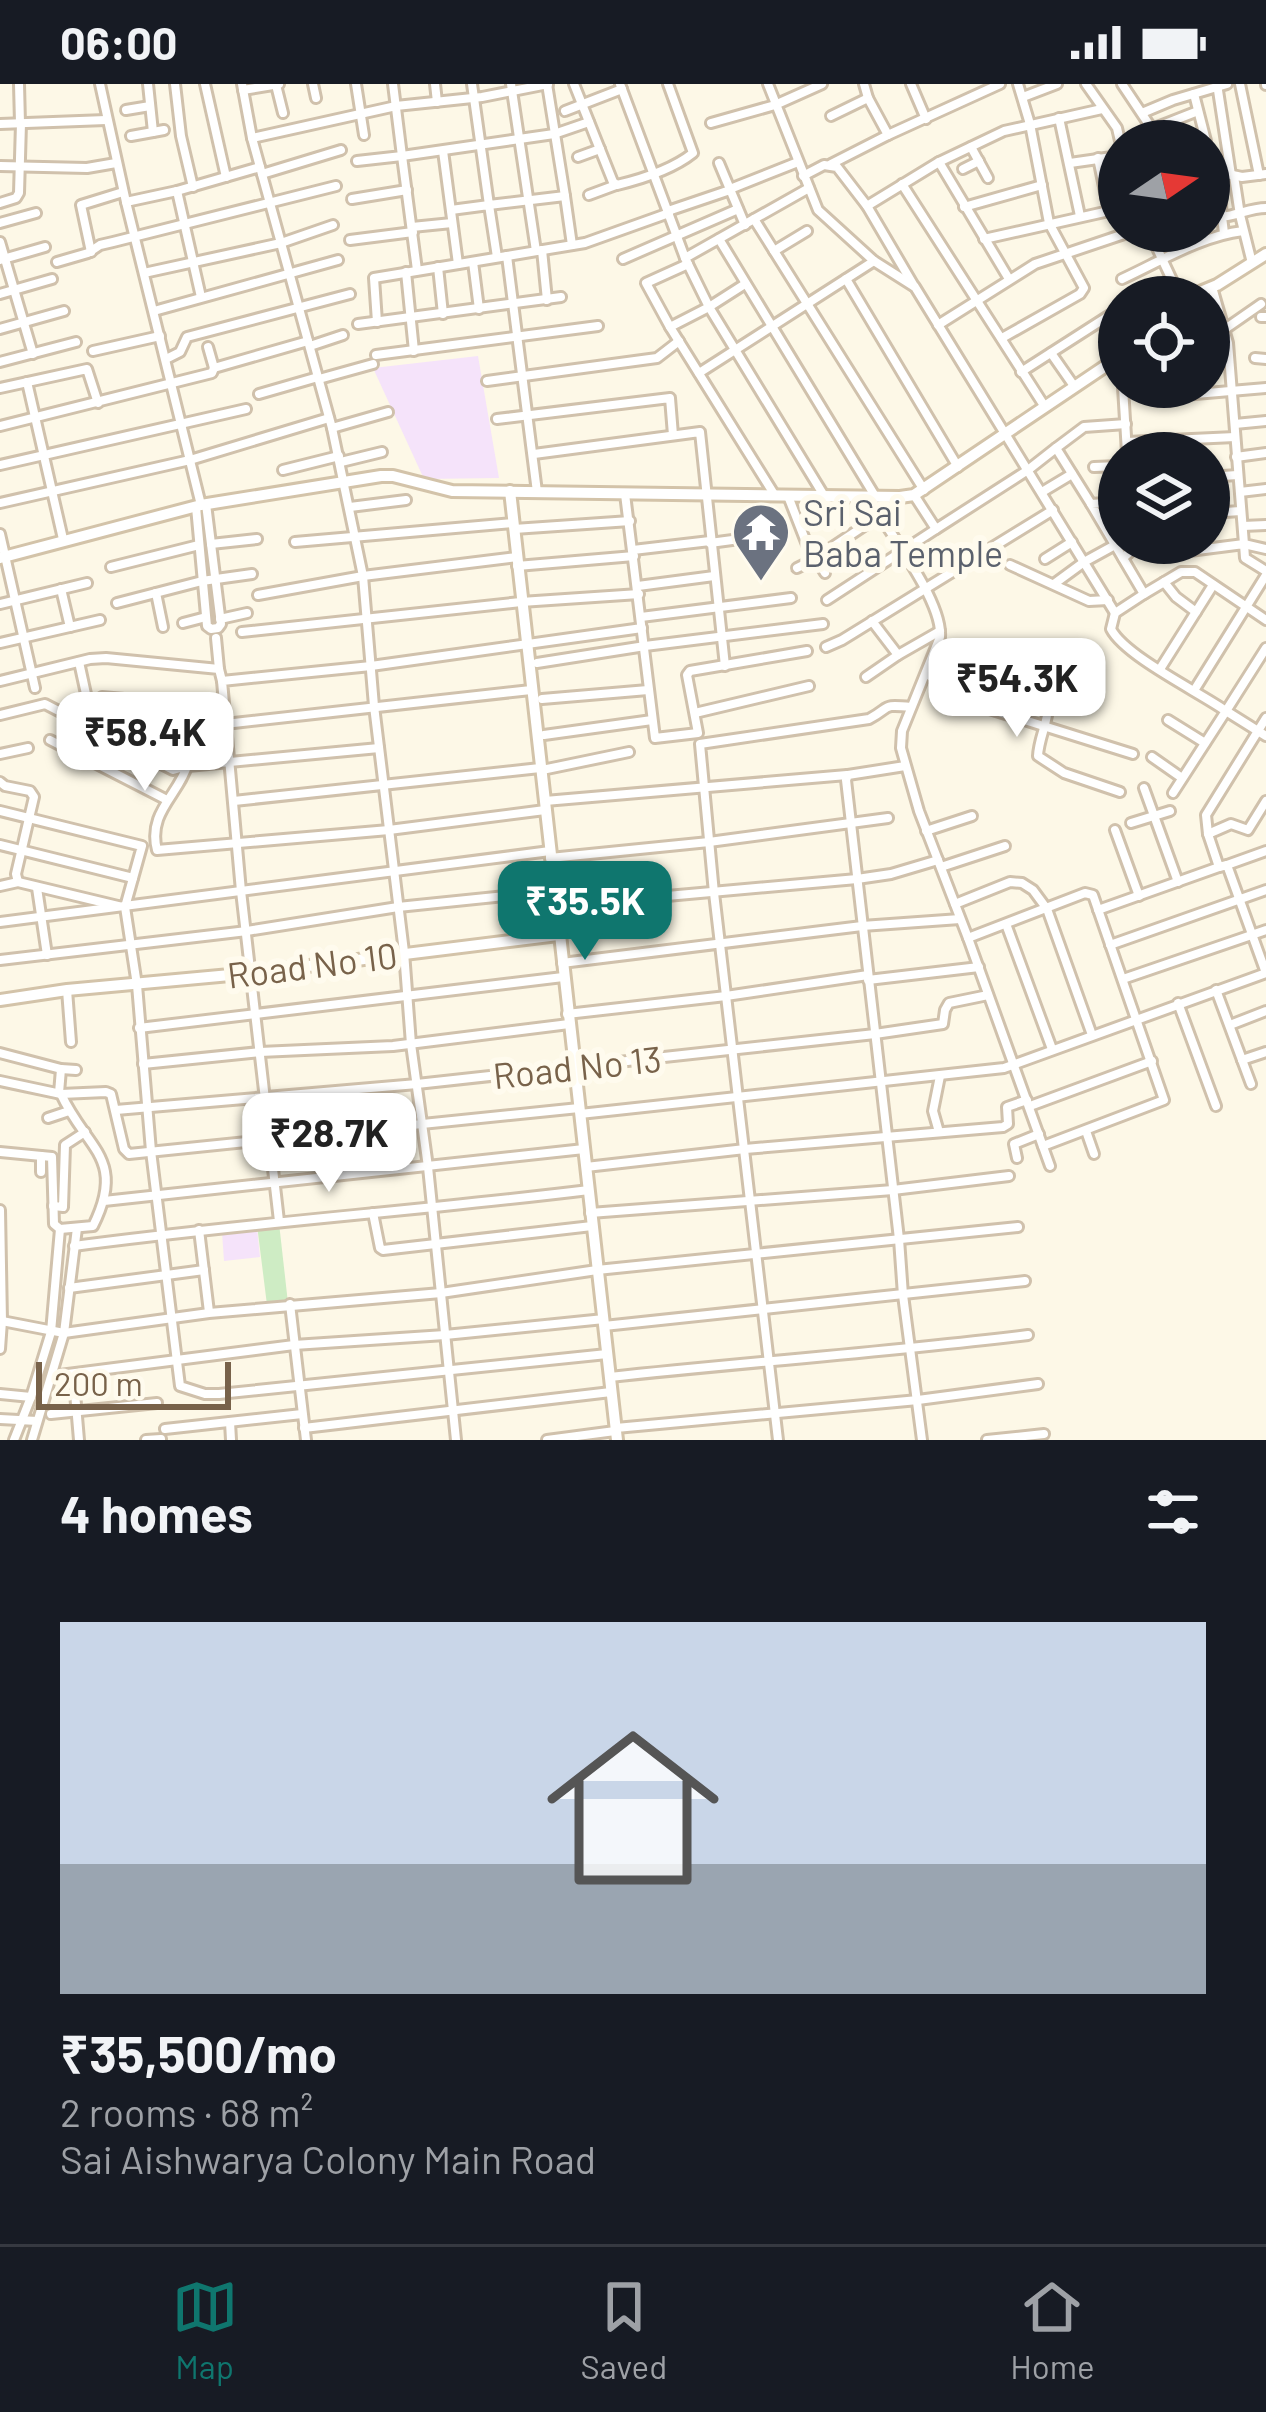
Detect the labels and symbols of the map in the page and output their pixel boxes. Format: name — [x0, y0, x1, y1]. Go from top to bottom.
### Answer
north arrow — [1098, 120, 1230, 252]
place label: Sri Sai Baba Temple — [803, 490, 1003, 574]
temple icon: Sri Sai Baba Temple — [730, 501, 792, 583]
pin: ₹54.3K — [919, 638, 1115, 740]
pin: ₹58.4K — [47, 692, 243, 794]
pin: ₹35.5K — [487, 861, 683, 963]
street label: Road No 10 — [225, 932, 399, 996]
street label: Road No 13 — [491, 1036, 663, 1096]
pin: ₹28.7K — [231, 1093, 427, 1195]
scale bar — [36, 1356, 231, 1409]

